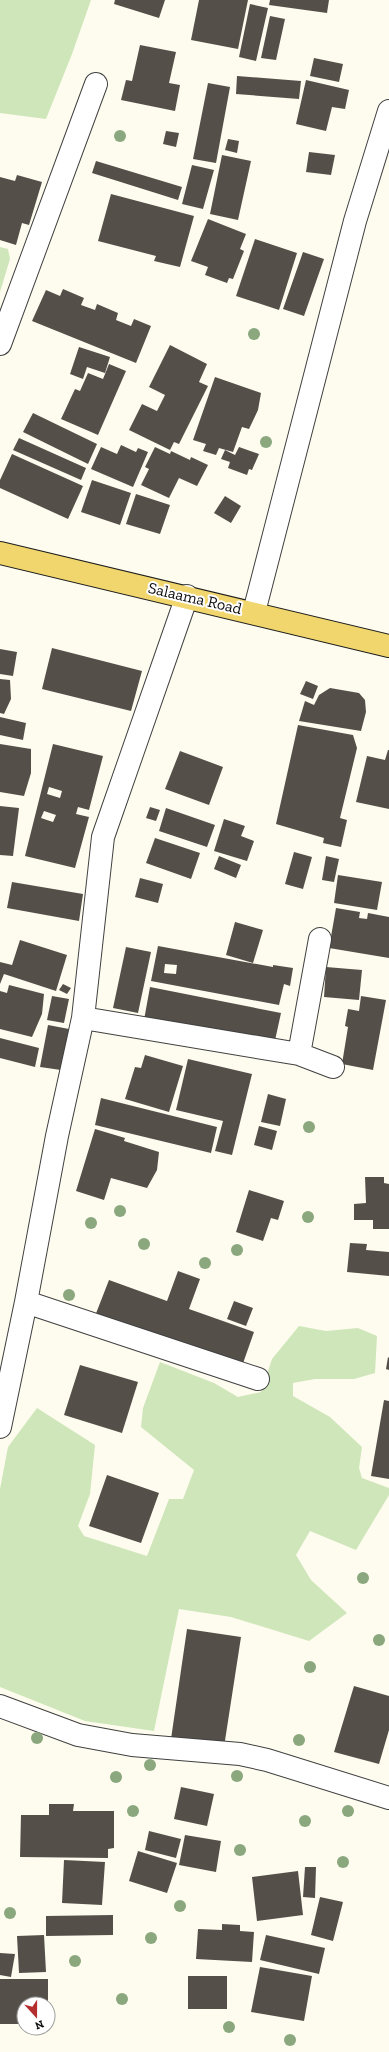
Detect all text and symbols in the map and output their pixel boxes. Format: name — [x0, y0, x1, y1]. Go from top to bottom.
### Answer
street label: Salaama Road — [146, 578, 244, 618]
north arrow — [16, 1996, 56, 2036]
text: N — [33, 2017, 46, 2033]

